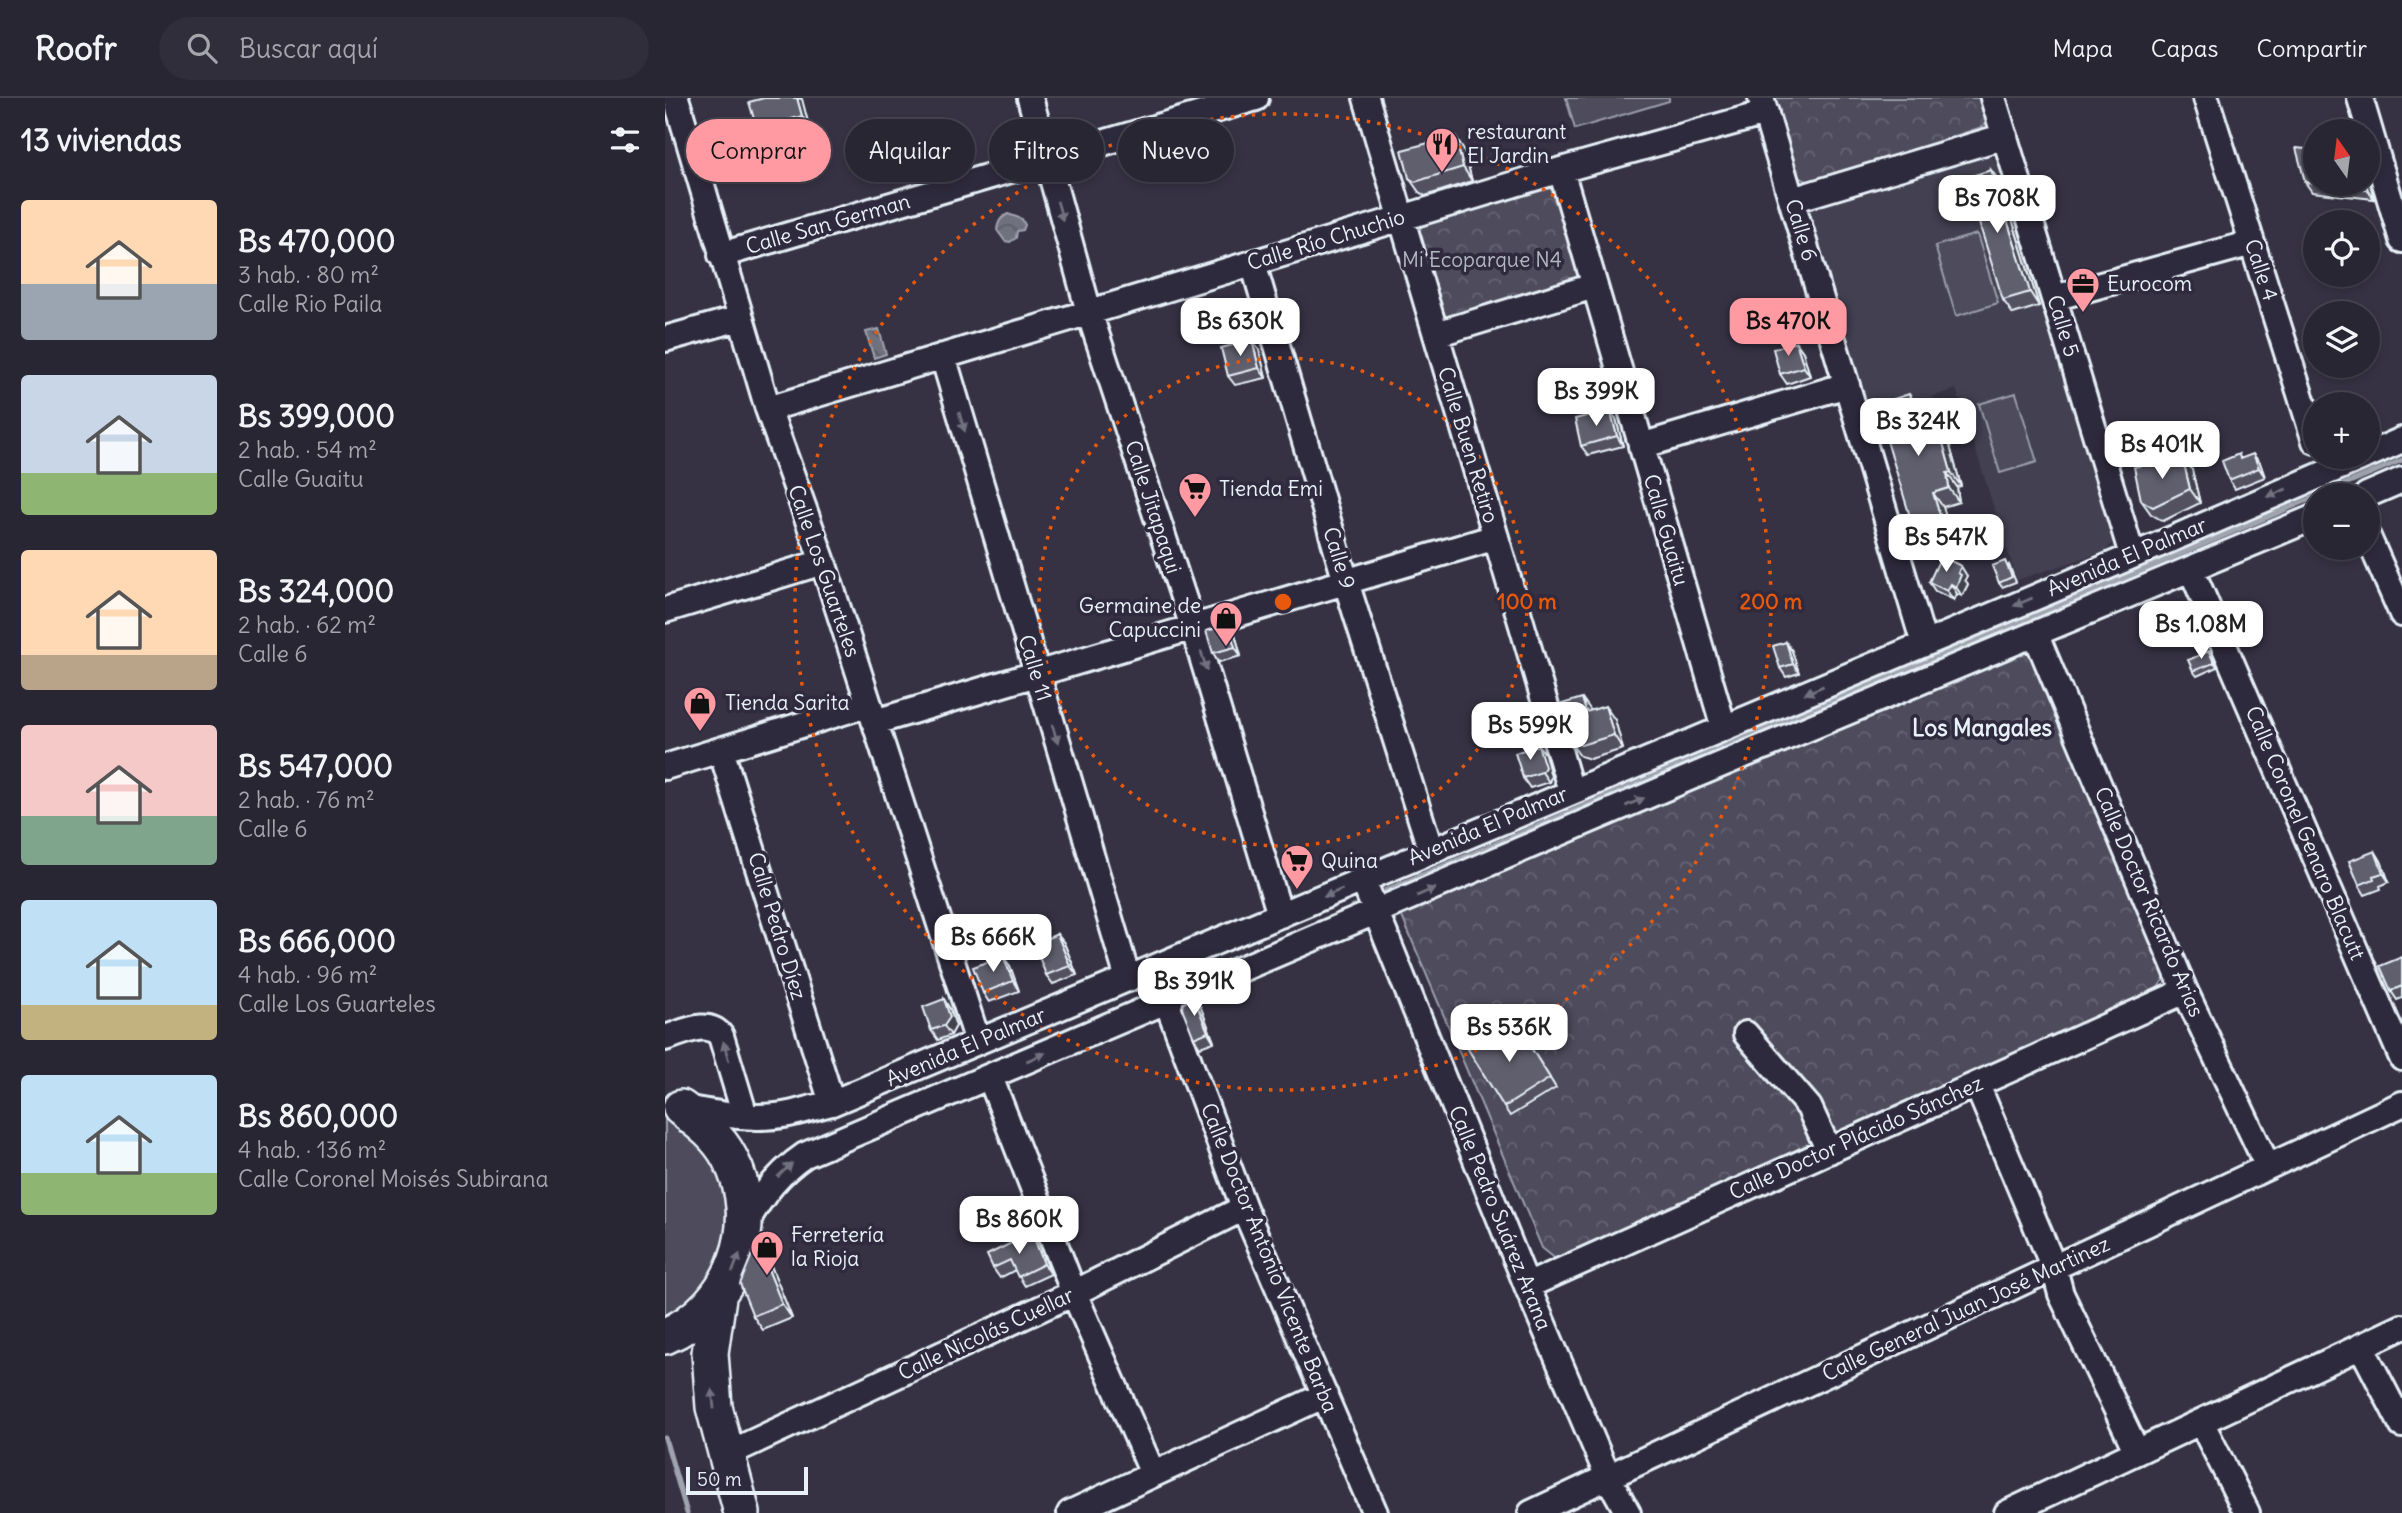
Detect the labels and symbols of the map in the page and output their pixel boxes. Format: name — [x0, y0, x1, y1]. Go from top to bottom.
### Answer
place label: restaurant El Jardin — [1467, 118, 1566, 169]
north arrow — [2303, 119, 2380, 196]
restaurant icon: restaurant El Jardin — [1423, 125, 1461, 174]
pin: Bs 708K — [1932, 176, 2062, 235]
street label: Calle San German — [743, 187, 913, 260]
street label: Calle 6 — [1779, 196, 1824, 264]
one-way arrow — [1056, 201, 1066, 222]
street label: Calle Río Chuchio — [1244, 203, 1408, 276]
street label: Calle 4 — [2239, 235, 2284, 304]
park label: Mi Ecoparque N4 — [1402, 246, 1562, 273]
office icon: Eurocom — [2064, 265, 2102, 314]
place label: Eurocom — [2107, 270, 2192, 297]
street label: Calle 5 — [2041, 292, 2086, 360]
pin: Bs 630K — [1175, 299, 1305, 358]
pin: Bs 470K — [1723, 299, 1853, 358]
street label: Calle Buen Retiro — [1432, 363, 1505, 526]
pin: Bs 399K — [1531, 368, 1661, 428]
pin: Bs 324K — [1853, 398, 1983, 458]
one-way arrow — [957, 411, 968, 433]
pin: Bs 401K — [2097, 422, 2227, 481]
street label: Calle Jitapaqui — [1119, 437, 1188, 577]
supermarket icon: Tienda Emi — [1176, 470, 1214, 519]
street label: Calle Guaitu — [1638, 471, 1695, 589]
place label: Tienda Emi — [1219, 475, 1323, 502]
street label: Calle Los Guarteles — [782, 481, 867, 661]
one-way arrow — [2267, 487, 2288, 498]
street label: Avenida El Palmar — [2043, 511, 2211, 602]
pin: Bs 547K — [1881, 514, 2011, 574]
street label: Calle 9 — [1317, 524, 1362, 592]
text: 100 m — [1497, 588, 1557, 615]
text: 200 m — [1740, 588, 1803, 615]
centre of rings — [1271, 590, 1295, 614]
place label: Germaine de Capuccini — [1079, 592, 1201, 643]
one-way arrow — [2013, 597, 2034, 608]
shop icon: Germaine de Capuccini — [1207, 599, 1245, 648]
pin: Bs 1.08M — [2129, 602, 2273, 661]
street label: Calle 11 — [1013, 631, 1058, 704]
one-way arrow — [1199, 651, 1209, 672]
shop icon: Tienda Sarita — [681, 684, 719, 733]
one-way arrow — [1803, 685, 1824, 696]
place label: Tienda Sarita — [725, 689, 850, 716]
pin: Bs 599K — [1465, 702, 1595, 762]
street label: Calle Coronel Genaro Blacutt — [2240, 702, 2371, 964]
district label: Los Mangales — [1912, 713, 2052, 742]
one-way arrow — [1050, 723, 1060, 744]
street label: Avenida El Palmar — [1404, 780, 1572, 871]
street label: Calle Doctor Ricardo Arias — [2089, 783, 2210, 1021]
one-way arrow — [1625, 796, 1646, 807]
supermarket icon: Quina — [1278, 842, 1316, 891]
place label: Quina — [1321, 847, 1378, 874]
street label: Calle Pedro Díez — [742, 849, 813, 1003]
one-way arrow — [1416, 886, 1437, 897]
one-way arrow — [1322, 887, 1343, 898]
pin: Bs 666K — [928, 914, 1058, 974]
pin: Bs 391K — [1129, 958, 1259, 1018]
street label: Avenida El Palmar — [882, 1001, 1050, 1092]
pin: Bs 536K — [1444, 1004, 1574, 1064]
one-way arrow — [720, 1040, 730, 1061]
one-way arrow — [1026, 1051, 1047, 1062]
street label: Calle Doctor Plácido Sánchez — [1725, 1069, 1987, 1206]
street label: Calle Doctor Antonio Vicente Barba — [1195, 1099, 1344, 1417]
street label: Calle Pedro Suárez Arana — [1443, 1101, 1558, 1334]
one-way arrow — [776, 1162, 794, 1178]
pin: Bs 860K — [954, 1196, 1084, 1256]
place label: Ferretería la Rioja — [791, 1221, 884, 1272]
shop icon: Ferretería la Rioja — [748, 1228, 786, 1277]
street label: Calle General Juan José Martinez — [1818, 1230, 2114, 1387]
one-way arrow — [731, 1252, 742, 1273]
street label: Calle Nicolás Cuellar — [894, 1281, 1078, 1386]
one-way arrow — [708, 1388, 719, 1410]
scale bar — [686, 1464, 809, 1496]

